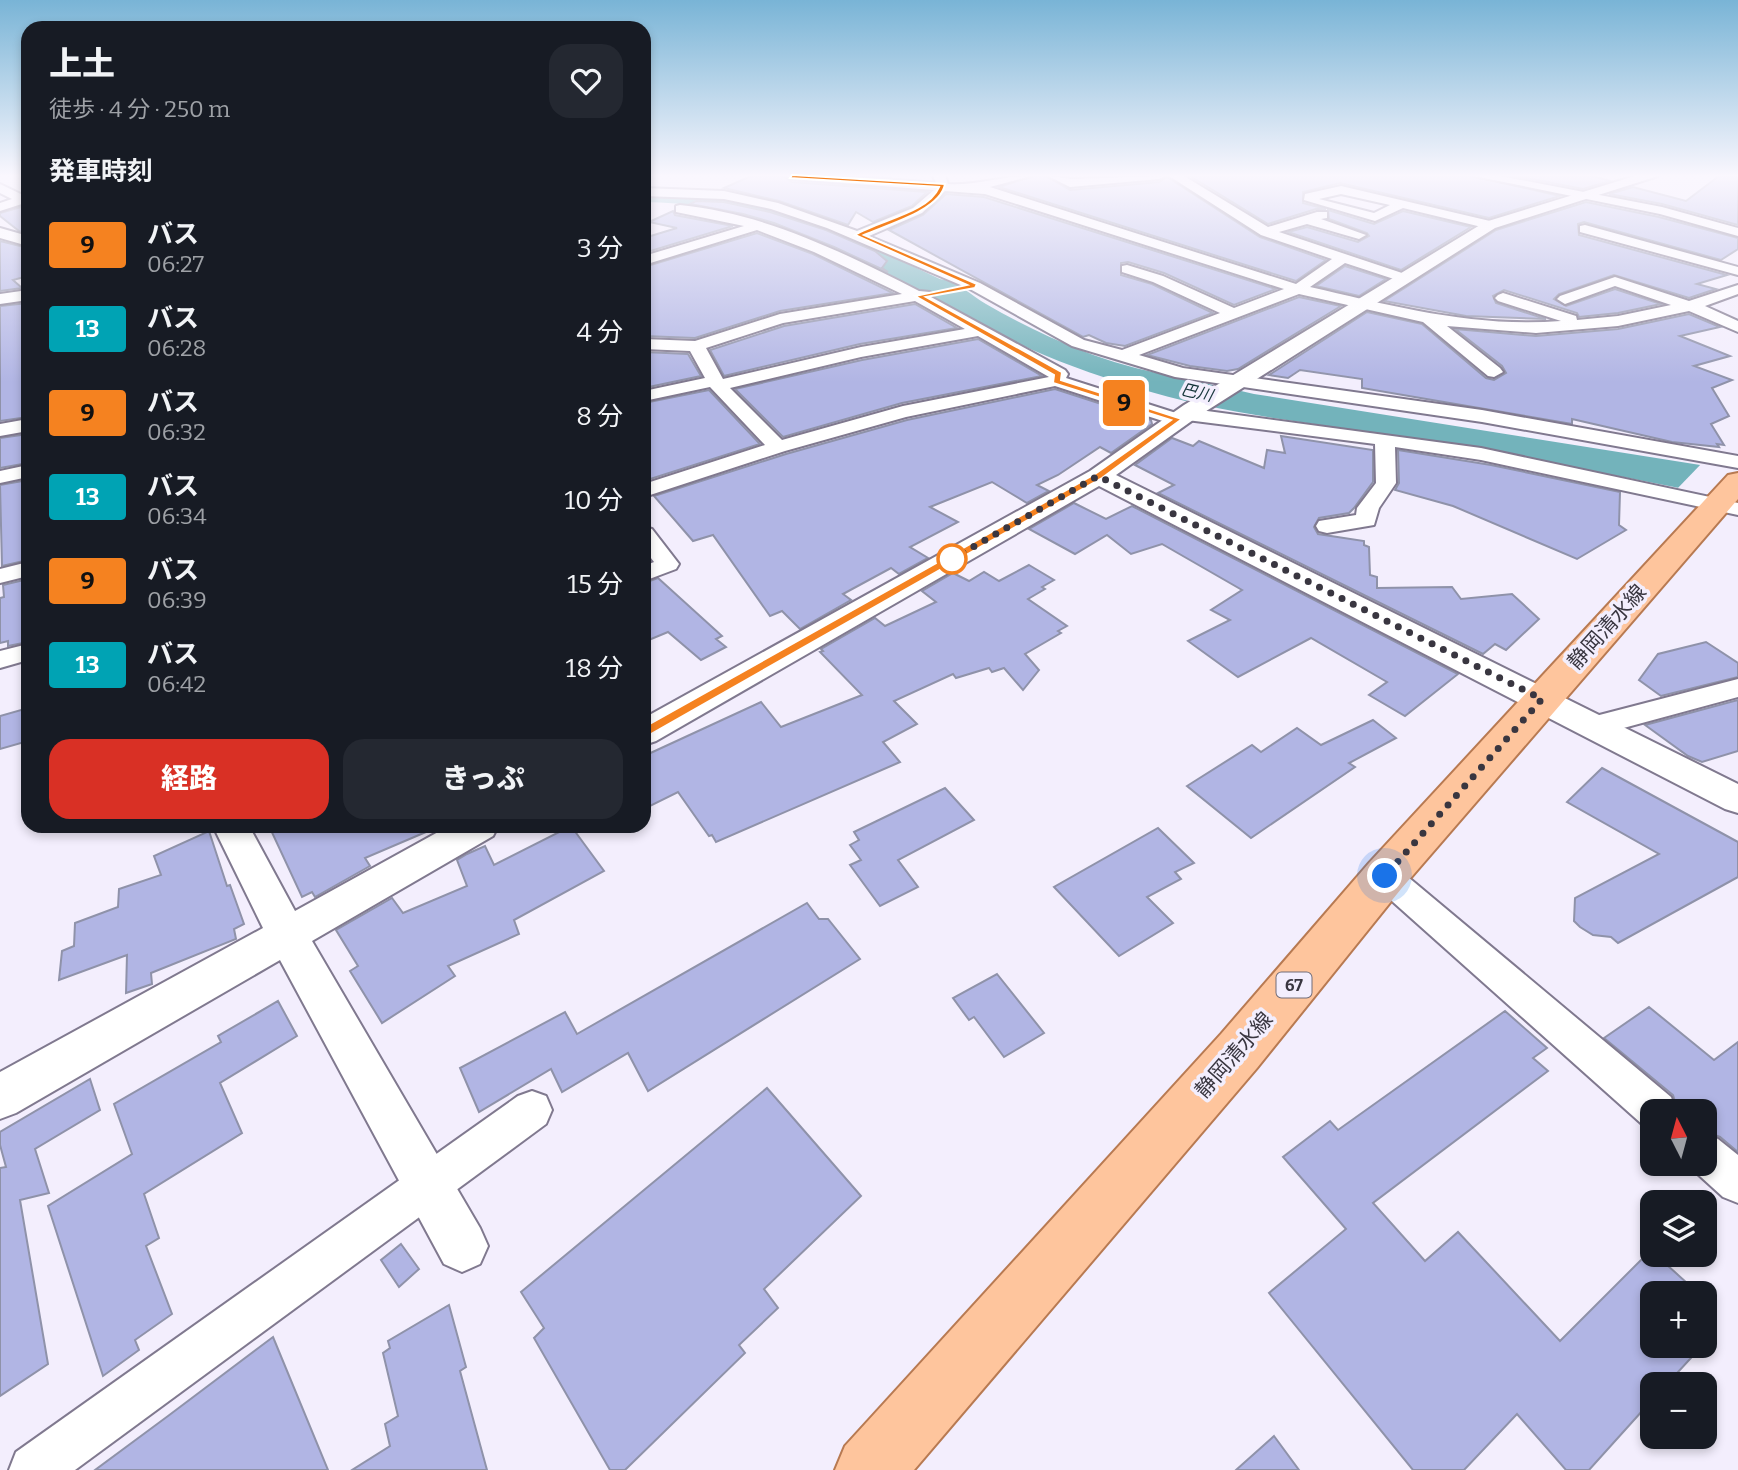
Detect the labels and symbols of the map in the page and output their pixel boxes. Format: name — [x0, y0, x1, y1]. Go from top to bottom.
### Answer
line badge: 9 — [1101, 380, 1147, 426]
water label: 巴川 — [1179, 380, 1217, 406]
unlabelled marker — [937, 544, 967, 574]
street label: 静岡清水線 — [1562, 579, 1652, 675]
your location — [1367, 858, 1402, 893]
road number: 67 — [1276, 973, 1312, 998]
street label: 静岡清水線 — [1190, 1007, 1278, 1103]
north arrow — [1640, 1099, 1717, 1176]

